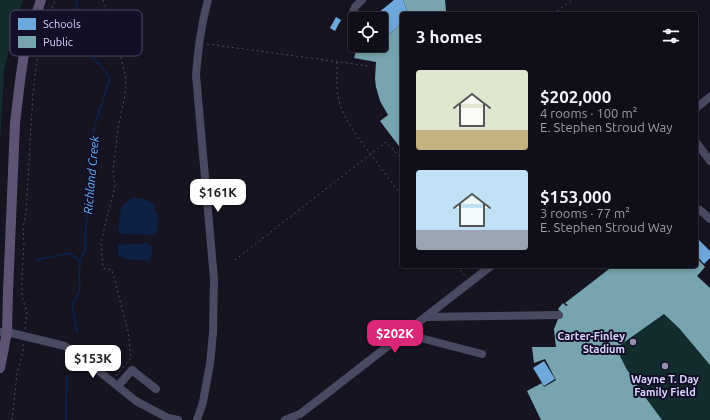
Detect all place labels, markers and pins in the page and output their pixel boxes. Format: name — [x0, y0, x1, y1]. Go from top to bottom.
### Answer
pin: $161K — [190, 179, 246, 213]
pin: $202K — [367, 320, 423, 354]
place label: Carter-Finley Stadium — [557, 330, 625, 355]
marker: Carter-Finley Stadium — [628, 337, 638, 347]
pin: $153K — [65, 345, 121, 379]
marker: Wayne T. Day Family Field — [660, 361, 670, 371]
place label: Wayne T. Day Family Field — [631, 373, 699, 398]

